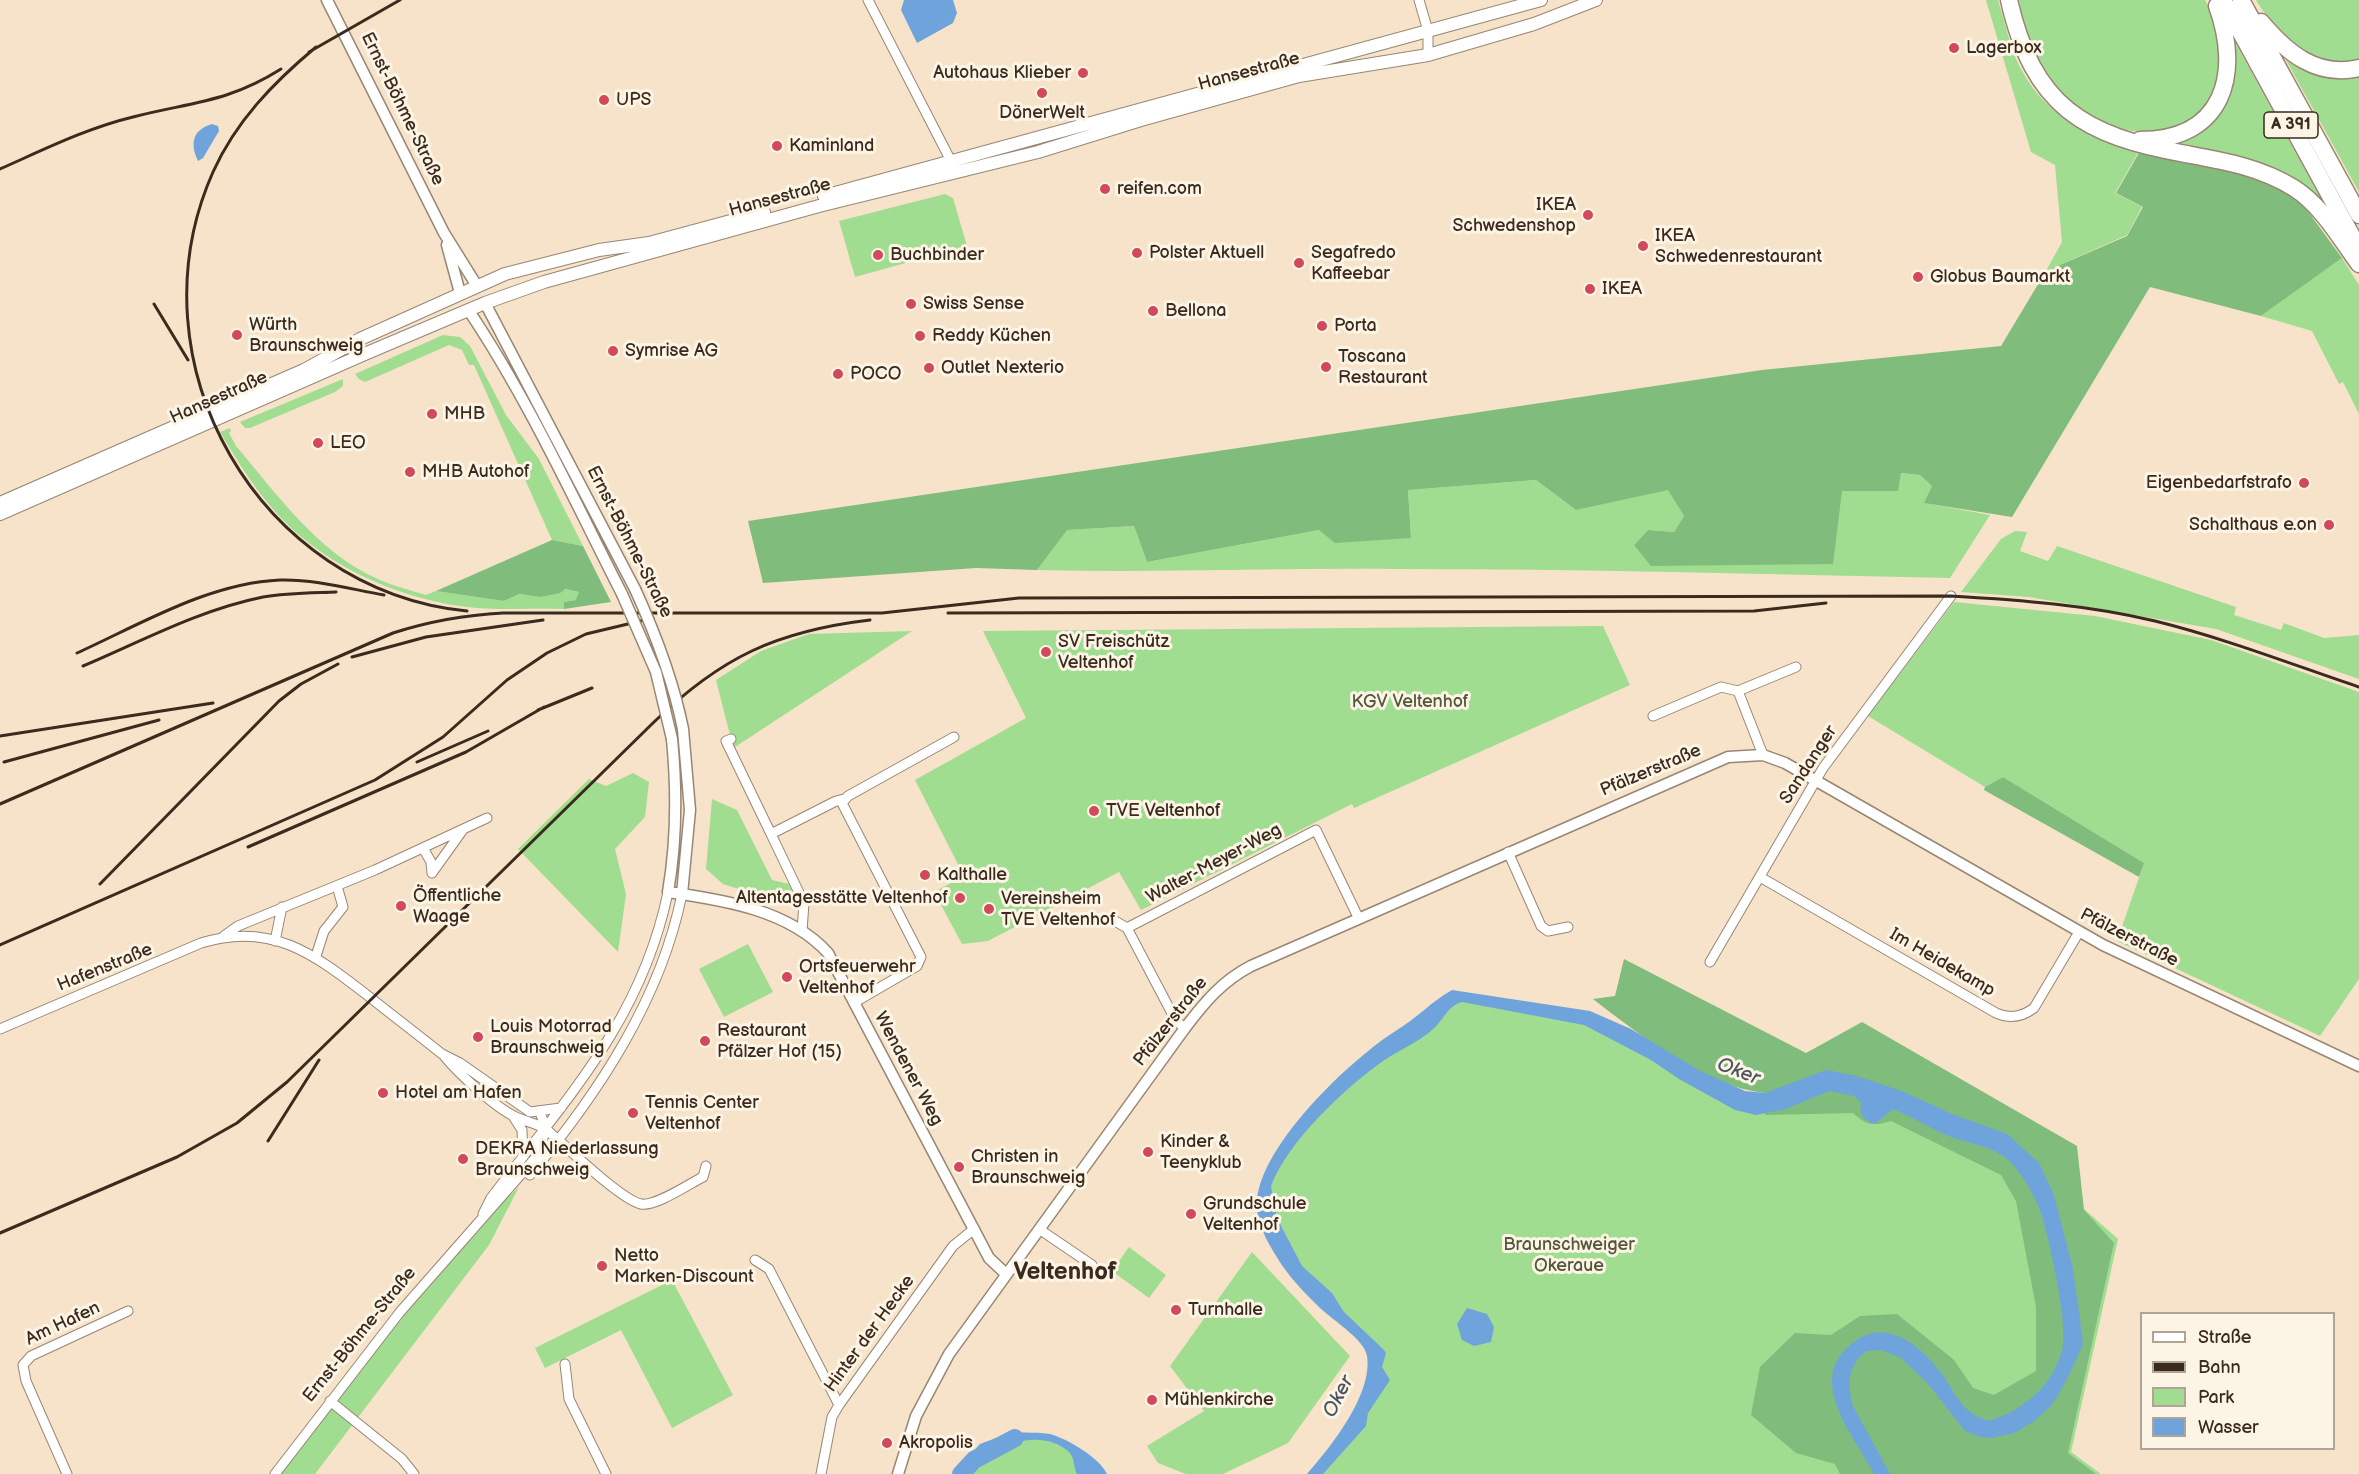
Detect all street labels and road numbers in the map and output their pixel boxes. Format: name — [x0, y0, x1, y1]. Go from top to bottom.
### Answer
street label: Ernst-Böhme-Straße — [356, 29, 448, 189]
street label: Hansestraße — [1196, 48, 1302, 96]
road number: A 391 — [2264, 112, 2318, 138]
street label: Hansestraße — [727, 174, 833, 222]
street label: Hansestraße — [167, 367, 271, 429]
street label: Ernst-Böhme-Straße — [581, 462, 677, 622]
street label: Sandanger — [1776, 722, 1842, 808]
street label: Pfälzerstraße — [1597, 740, 1705, 802]
street label: Walter-Meyer-Weg — [1143, 819, 1285, 909]
street label: Pfälzerstraße — [2076, 904, 2182, 972]
street label: Im Heidekamp — [1885, 924, 1999, 1002]
street label: Hafenstraße — [54, 939, 156, 997]
street label: Pfälzerstraße — [1129, 973, 1213, 1071]
street label: Wendener Weg — [869, 1008, 947, 1130]
street label: Ernst-Böhme-Straße — [299, 1263, 421, 1407]
street label: Hinter der Hecke — [820, 1271, 920, 1397]
street label: Am Hafen — [22, 1297, 104, 1351]

